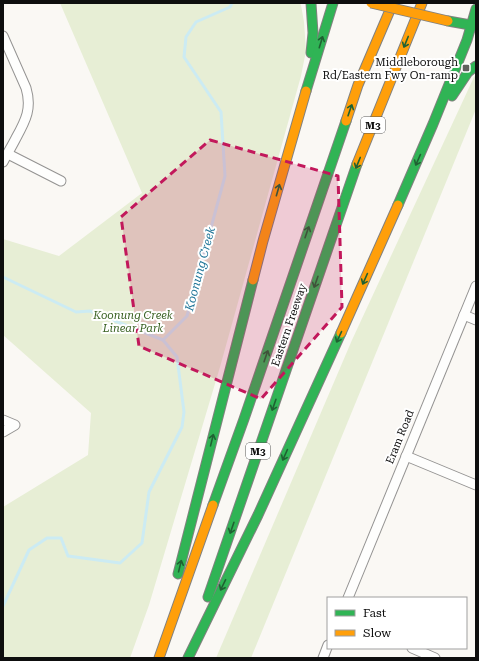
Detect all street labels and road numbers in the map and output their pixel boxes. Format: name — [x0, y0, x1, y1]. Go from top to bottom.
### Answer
road number: M3 — [361, 117, 385, 133]
street label: Eastern Freeway — [269, 281, 309, 368]
street label: Eram Road — [383, 408, 417, 466]
road number: M3 — [246, 443, 270, 459]

